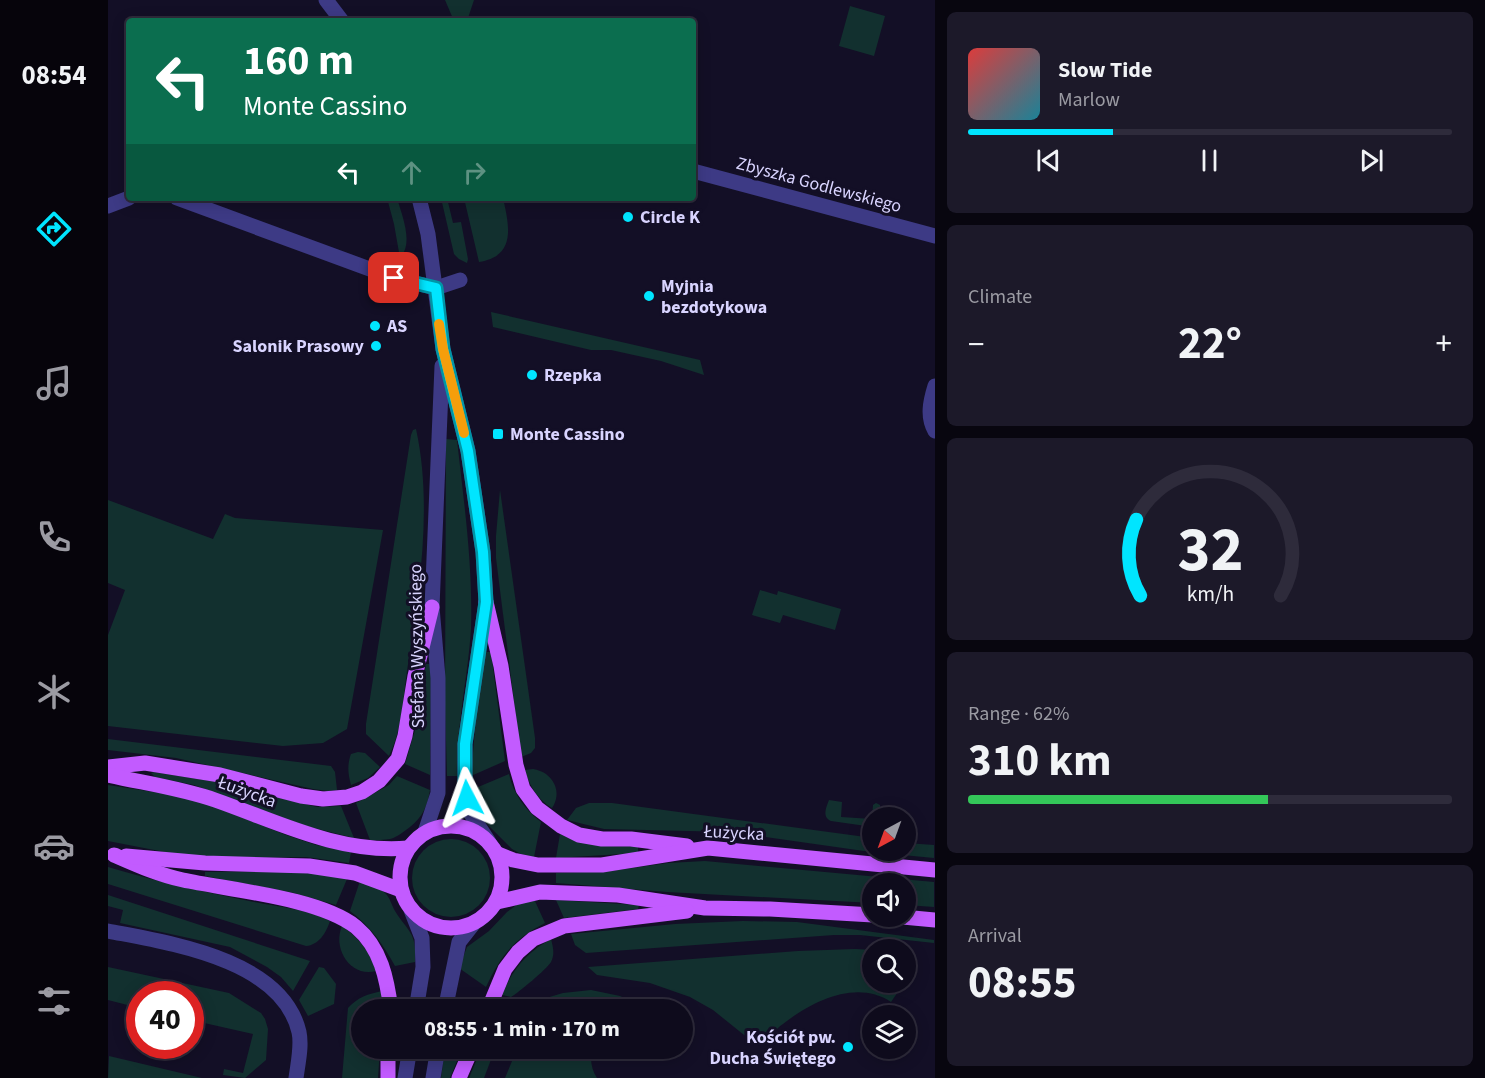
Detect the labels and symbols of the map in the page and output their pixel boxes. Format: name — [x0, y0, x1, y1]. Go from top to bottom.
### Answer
street label: Zbyszka Godlewskiego — [734, 151, 904, 219]
place label: Circle K — [640, 205, 701, 230]
marker: Circle K — [621, 210, 635, 224]
pin — [368, 252, 419, 303]
place label: Myjnia bezdotykowa — [661, 274, 767, 320]
marker: Myjnia bezdotykowa — [642, 289, 656, 303]
place label: AS — [386, 314, 407, 339]
marker: AS — [368, 319, 382, 333]
place label: Salonik Prasowy — [233, 334, 365, 359]
marker: Salonik Prasowy — [369, 339, 383, 353]
place label: Rzepka — [544, 363, 602, 388]
marker: Rzepka — [525, 368, 539, 382]
place label: Monte Cassino — [510, 422, 625, 447]
marker: Monte Cassino — [491, 427, 505, 441]
street label: Stefana Wyszyńskiego — [403, 564, 431, 728]
position arrow — [435, 766, 499, 830]
street label: Łużycka — [213, 770, 280, 814]
north arrow — [862, 807, 916, 861]
street label: Łużycka — [702, 819, 765, 847]
speed limit sign: 40 — [126, 981, 204, 1059]
place label: Kościół pw. Ducha Świętego — [709, 1025, 836, 1071]
marker: Kościół pw. Ducha Świętego — [841, 1040, 855, 1054]

